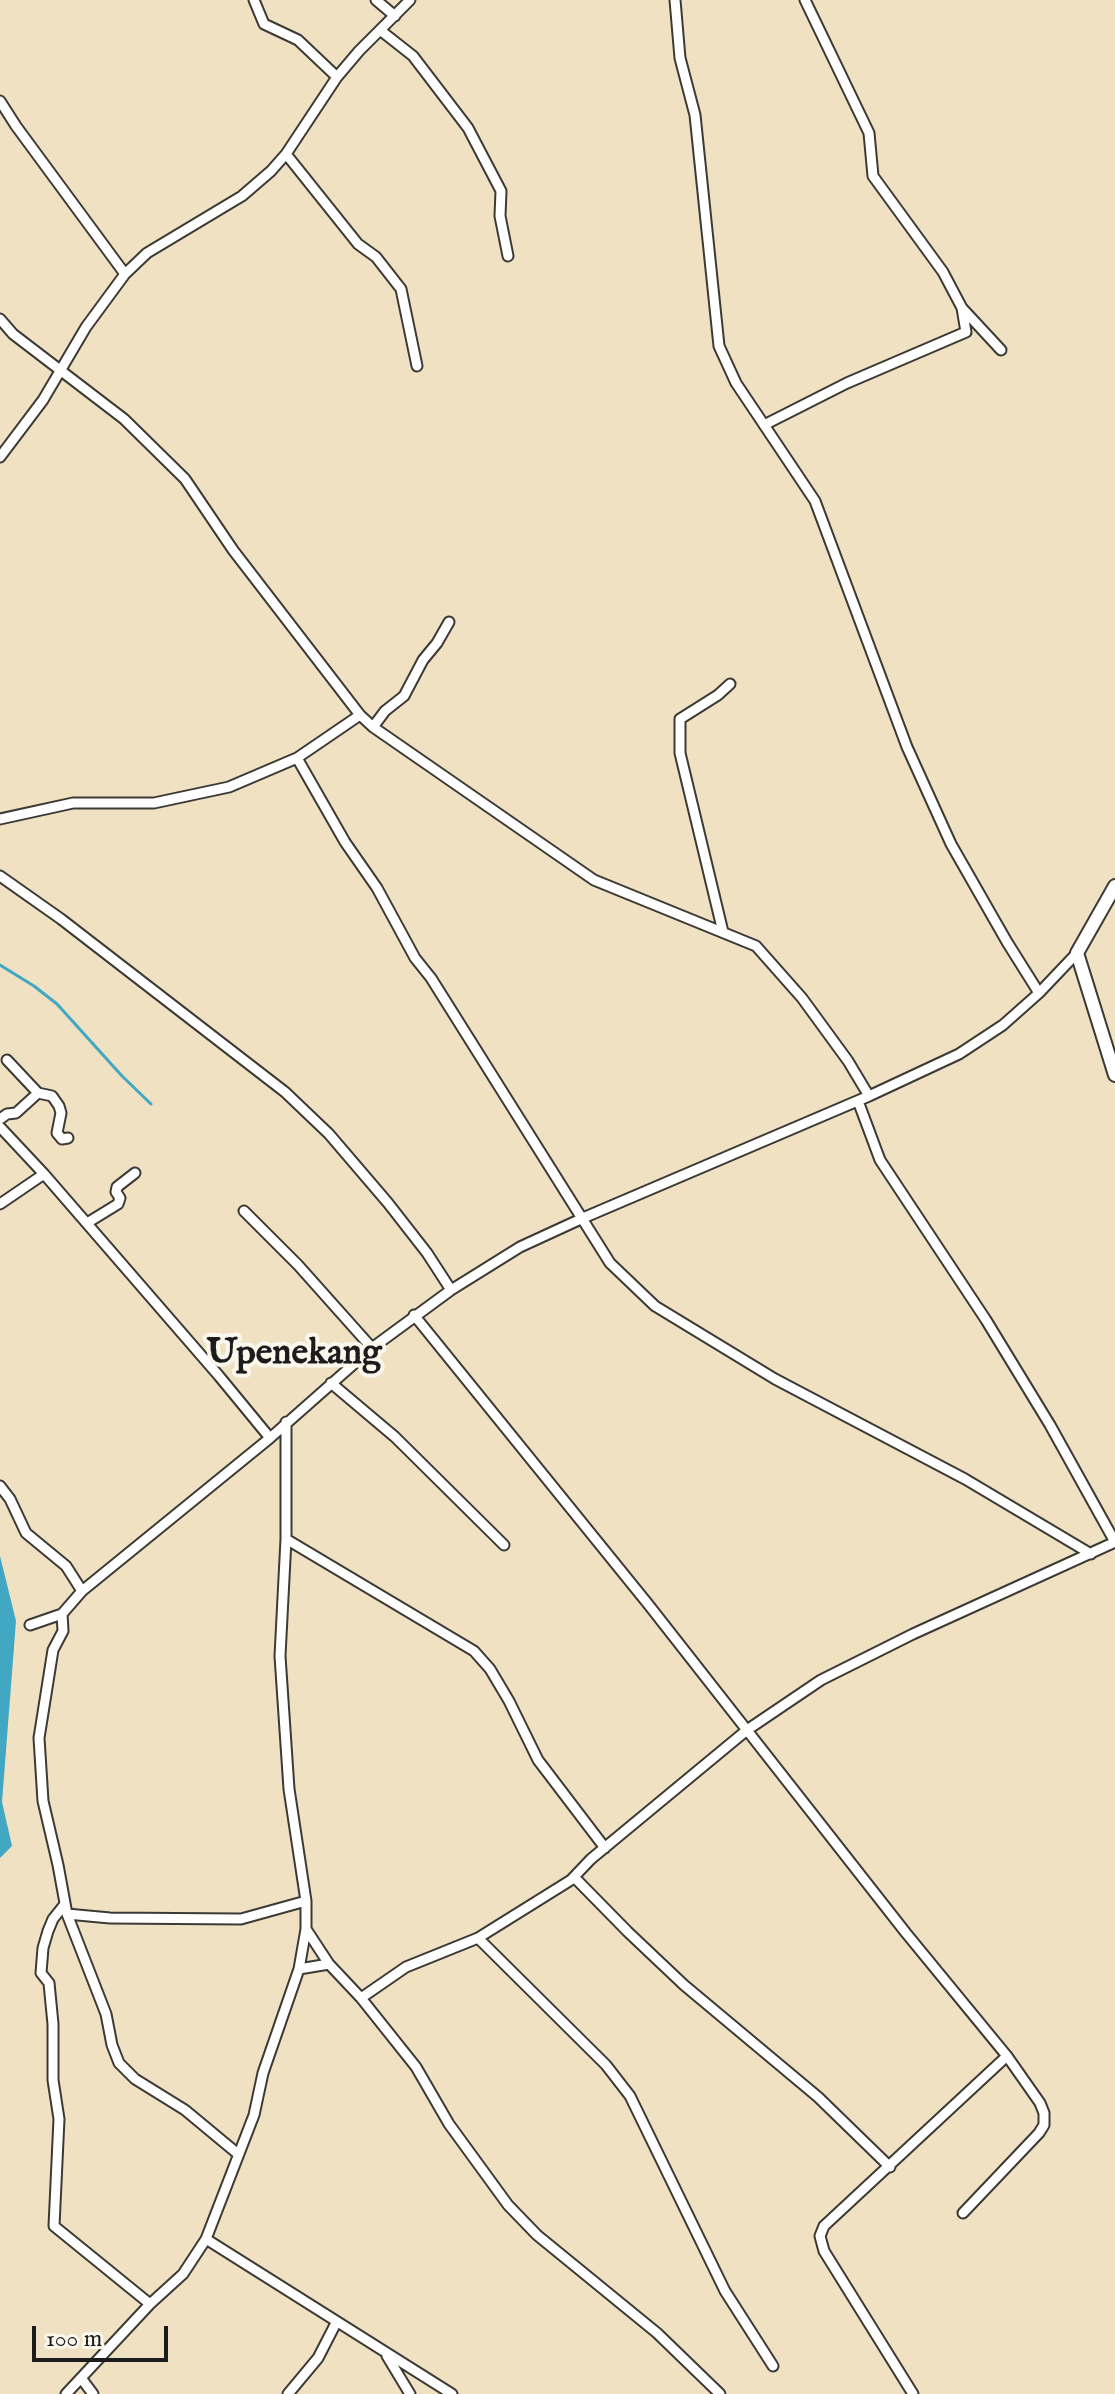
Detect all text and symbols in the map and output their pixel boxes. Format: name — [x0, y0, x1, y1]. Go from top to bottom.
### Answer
district label: Upenekang — [207, 1334, 381, 1378]
scale bar — [36, 2310, 172, 2360]
text: 100 m — [46, 2324, 102, 2355]

